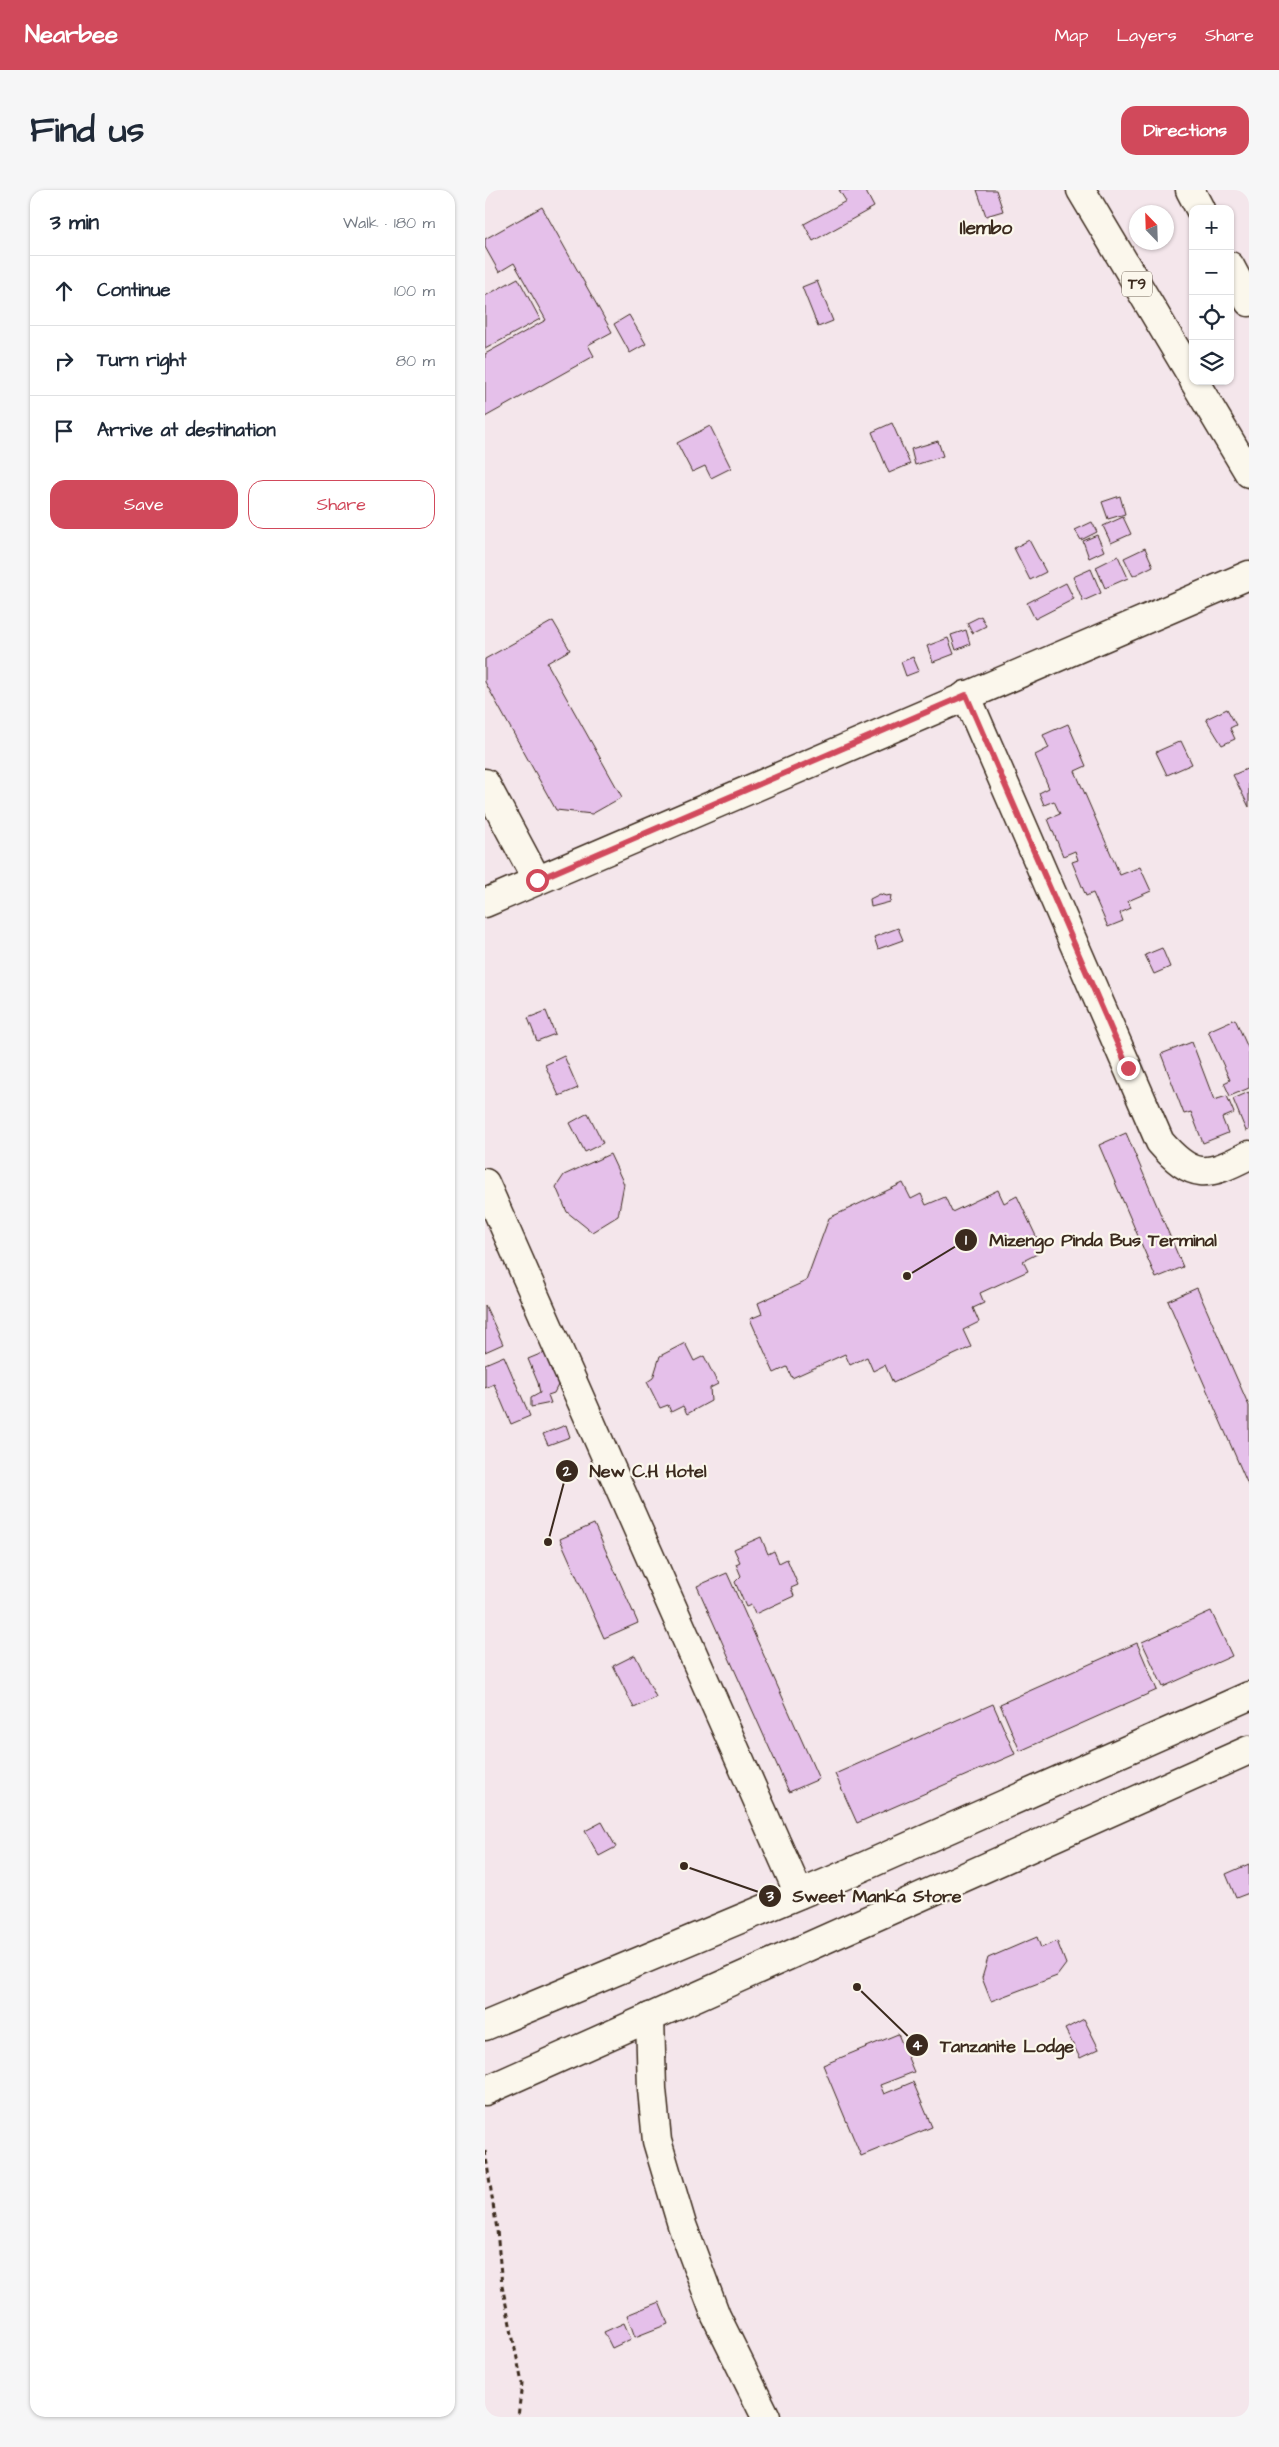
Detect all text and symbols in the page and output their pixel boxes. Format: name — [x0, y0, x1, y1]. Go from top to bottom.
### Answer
text: Nearbee — [25, 18, 118, 52]
text: Map — [1054, 23, 1088, 48]
text: Layers — [1116, 23, 1177, 48]
text: Share — [1205, 23, 1254, 48]
text: Find us — [30, 106, 144, 155]
button: Directions — [1121, 106, 1249, 155]
north arrow — [1129, 205, 1174, 250]
map controls — [1189, 205, 1234, 385]
button: + — [1189, 205, 1234, 250]
text: 3 min — [50, 208, 99, 237]
text: Walk · 180 m — [343, 212, 435, 234]
district label: Ilembo — [960, 215, 1012, 242]
button: − — [1189, 250, 1234, 295]
road number: T9 — [1122, 272, 1152, 296]
icon: ahead — [50, 277, 78, 305]
text: Continue — [97, 277, 171, 304]
text: 100 m — [394, 280, 435, 302]
button: locate — [1189, 295, 1234, 340]
button: layers — [1189, 340, 1234, 385]
icon: right — [50, 347, 78, 375]
text: Turn right — [97, 347, 186, 374]
text: 80 m — [396, 350, 435, 372]
icon: arrive — [50, 417, 78, 445]
text: Arrive at destination — [97, 417, 276, 444]
button: Save — [50, 480, 238, 529]
button: Share — [248, 480, 435, 529]
route start — [526, 869, 549, 892]
route end — [1117, 1057, 1140, 1080]
callout: Mizengo Pinda Bus Terminal — [954, 1223, 1226, 1256]
text: Mizengo Pinda Bus Terminal — [989, 1228, 1217, 1254]
text: 1 — [965, 1230, 967, 1251]
callout: New C.H Hotel — [555, 1454, 717, 1487]
text: New C.H Hotel — [589, 1459, 707, 1484]
text: 2 — [562, 1461, 572, 1482]
callout: Sweet Manka Store — [757, 1879, 972, 1912]
text: Sweet Manka Store — [791, 1884, 962, 1909]
text: 3 — [765, 1886, 774, 1907]
callout: Tanzanite Lodge — [905, 2029, 1084, 2062]
text: Tanzanite Lodge — [939, 2034, 1074, 2060]
text: 4 — [912, 2035, 923, 2056]

